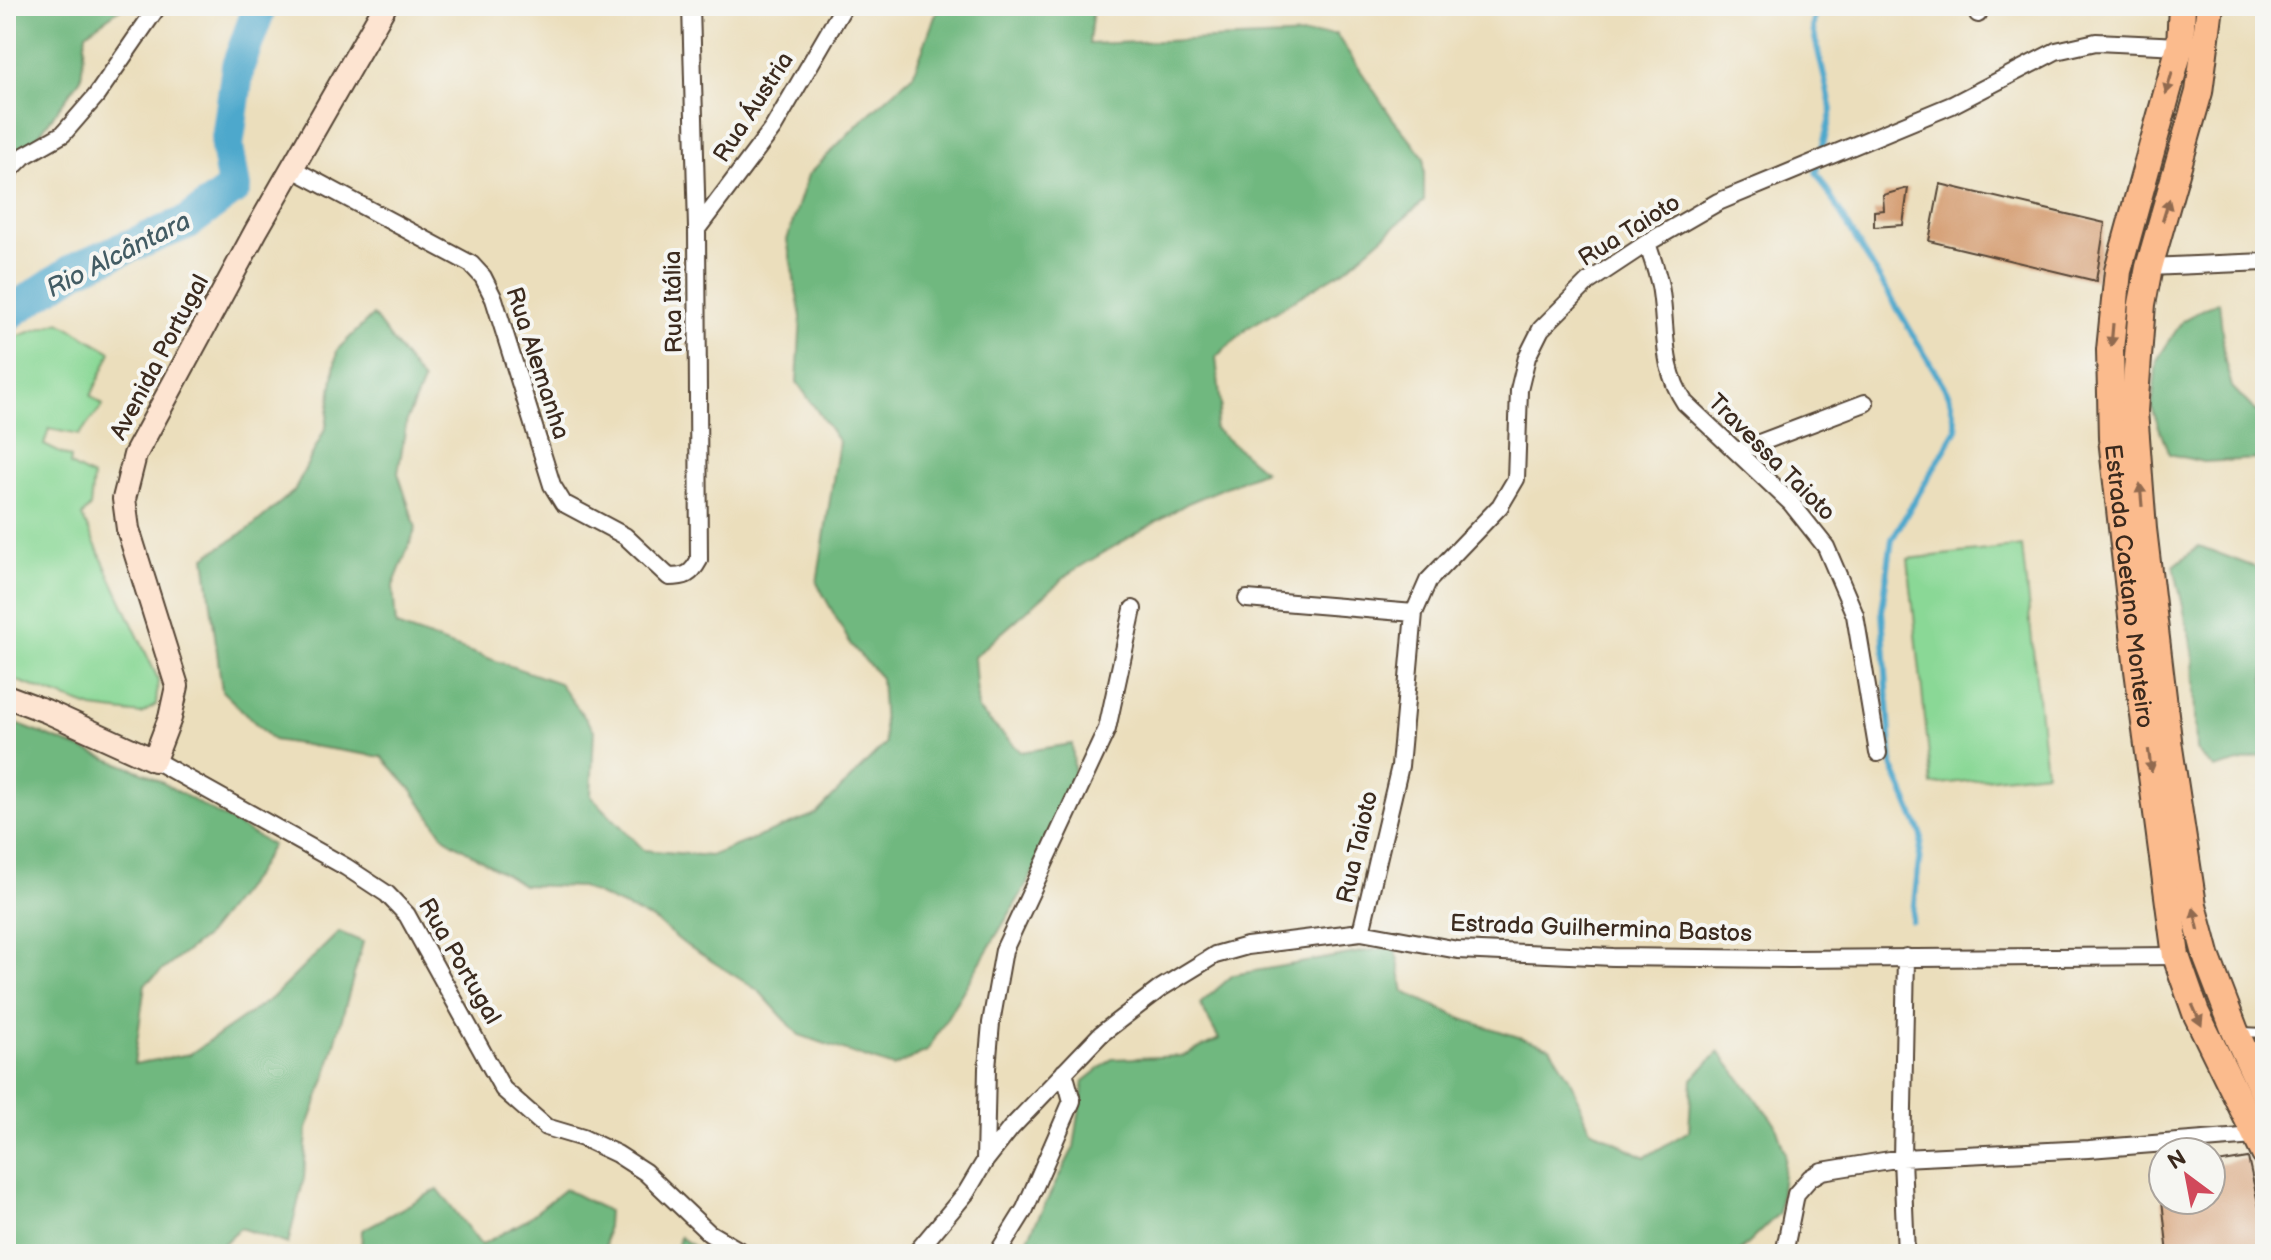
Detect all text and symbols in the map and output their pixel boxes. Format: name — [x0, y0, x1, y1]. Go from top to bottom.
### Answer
street label: Rua Áustria — [706, 46, 800, 168]
one-way arrow — [2163, 70, 2175, 95]
street label: Rua Taioto — [1573, 188, 1686, 273]
one-way arrow — [2160, 198, 2173, 222]
water label: Rio Alcântara — [41, 206, 196, 305]
street label: Rua Itália — [658, 250, 689, 354]
street label: Avenida Portugal — [104, 270, 215, 445]
street label: Rua Alemanha — [499, 283, 576, 443]
one-way arrow — [2105, 323, 2118, 348]
street label: Travessa Taioto — [1702, 388, 1841, 527]
street label: Estrada Caetano Monteiro — [2098, 443, 2160, 730]
one-way arrow — [2134, 482, 2147, 507]
one-way arrow — [2144, 749, 2157, 774]
street label: Rua Taioto — [1330, 788, 1384, 906]
street label: Rua Portugal — [412, 893, 507, 1029]
one-way arrow — [2189, 906, 2202, 931]
street label: Estrada Guilhermina Bastos — [1449, 909, 1753, 948]
one-way arrow — [2191, 1004, 2204, 1027]
north arrow — [2147, 1136, 2227, 1216]
text: N — [2163, 1144, 2191, 1176]

